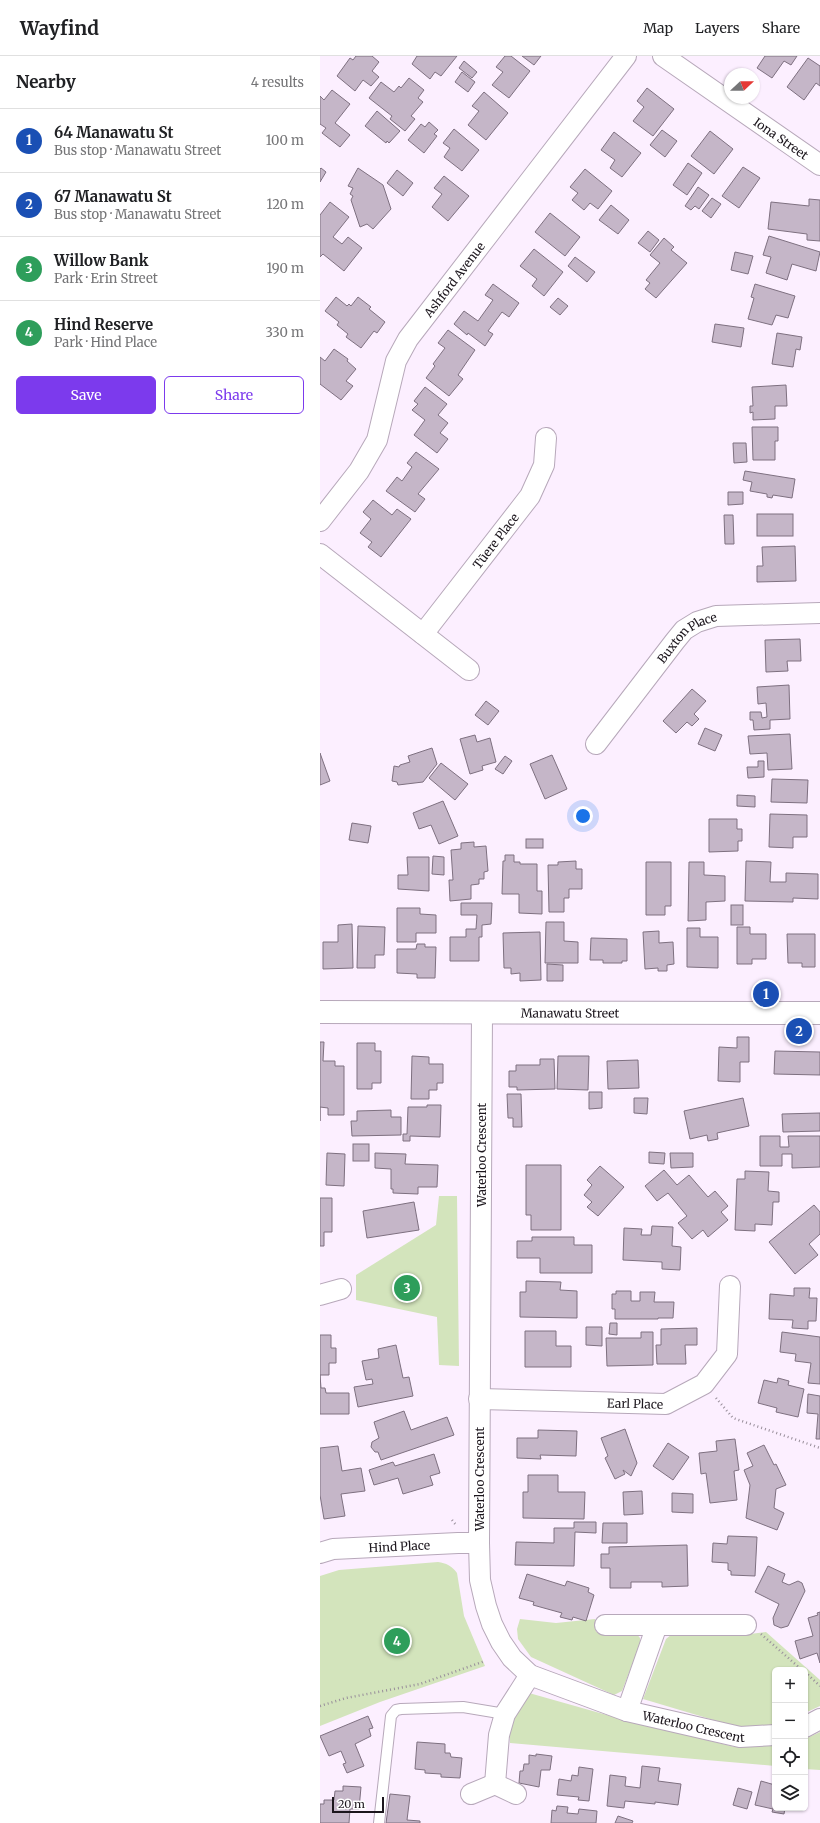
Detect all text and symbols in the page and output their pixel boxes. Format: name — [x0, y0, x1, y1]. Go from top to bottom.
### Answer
text: Wayfind — [20, 16, 99, 40]
text: Map — [643, 19, 673, 37]
text: Layers — [695, 19, 740, 37]
text: Share — [762, 19, 800, 37]
north arrow — [724, 68, 760, 104]
text: Nearby — [16, 71, 76, 93]
text: 4 results — [251, 74, 304, 91]
street label: Iona Street — [751, 114, 812, 162]
text: 64 Manawatu St — [54, 123, 174, 142]
text: 1 — [26, 132, 32, 149]
text: 100 m — [266, 132, 304, 149]
text: Bus stop · Manawatu Street — [54, 142, 221, 159]
text: 67 Manawatu St — [54, 187, 172, 206]
text: 2 — [25, 196, 33, 213]
text: 120 m — [266, 196, 304, 213]
text: Bus stop · Manawatu Street — [54, 206, 221, 223]
street label: Ashford Avenue — [420, 239, 488, 321]
text: Willow Bank — [54, 251, 148, 270]
text: 3 — [25, 260, 33, 277]
text: 190 m — [267, 260, 304, 277]
text: Park · Erin Street — [54, 270, 158, 287]
text: Hind Reserve — [54, 315, 153, 334]
text: 4 — [25, 324, 33, 341]
text: 330 m — [265, 324, 304, 341]
text: Park · Hind Place — [54, 334, 157, 351]
button: Save — [16, 376, 156, 414]
button: Share — [164, 376, 304, 414]
street label: Tūere Place — [469, 510, 522, 572]
street label: Buxton Place — [654, 609, 719, 666]
your location — [573, 806, 593, 826]
pin: 1 — [753, 979, 779, 1009]
street label: Manawatu Street — [521, 1005, 620, 1020]
pin: 2 — [786, 1016, 812, 1046]
street label: Waterloo Crescent — [474, 1103, 489, 1208]
pin: 3 — [394, 1273, 420, 1303]
street label: Earl Place — [607, 1395, 663, 1411]
street label: Waterloo Crescent — [472, 1427, 487, 1532]
street label: Hind Place — [368, 1537, 430, 1555]
pin: 4 — [384, 1626, 410, 1656]
map controls — [772, 1667, 808, 1811]
button: + — [772, 1667, 808, 1703]
button: − — [772, 1703, 808, 1739]
street label: Waterloo Crescent — [640, 1707, 746, 1744]
button: locate — [772, 1739, 808, 1775]
button: layers — [772, 1775, 808, 1811]
scale bar — [332, 1795, 384, 1814]
text: 20 m — [338, 1797, 365, 1811]

